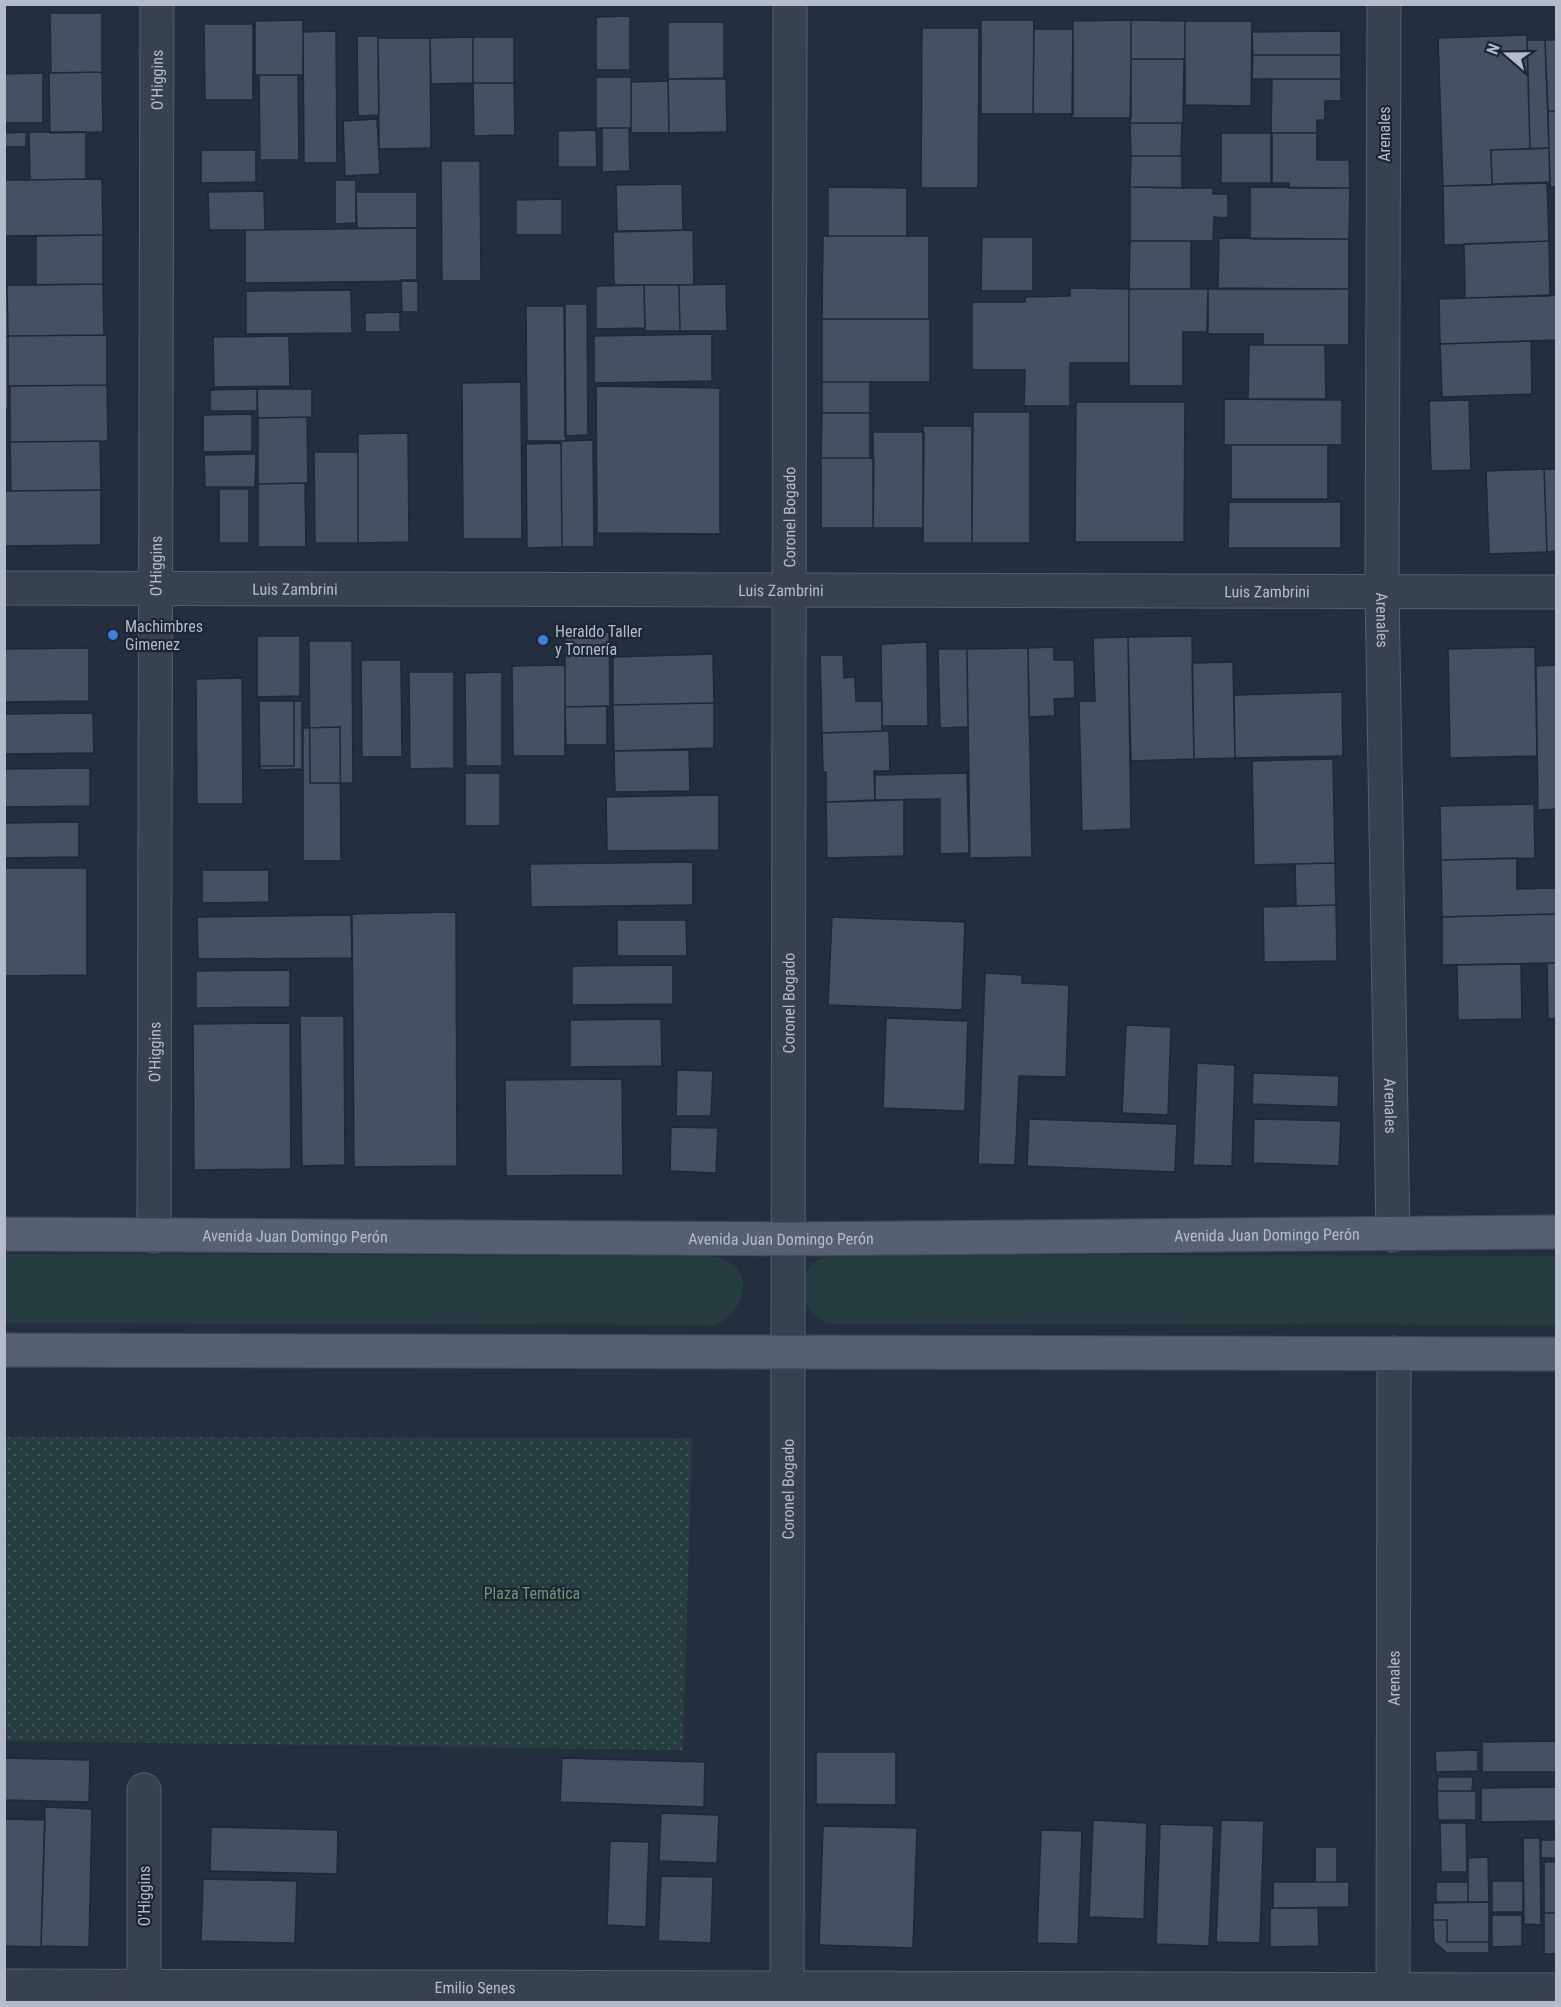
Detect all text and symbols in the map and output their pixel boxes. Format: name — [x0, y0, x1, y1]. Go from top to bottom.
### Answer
north arrow — [1477, 24, 1537, 84]
text: N — [1483, 41, 1504, 57]
street label: O'Higgins — [148, 50, 167, 110]
street label: Arenales — [1375, 106, 1394, 162]
street label: Coronel Bogado — [780, 467, 799, 567]
street label: O'Higgins — [147, 536, 166, 596]
street label: Luis Zambrini — [252, 580, 338, 599]
street label: Luis Zambrini — [738, 581, 824, 600]
street label: Luis Zambrini — [1224, 582, 1310, 601]
street label: Arenales — [1372, 592, 1392, 648]
place label: Machimbres Gimenez — [125, 617, 203, 654]
place label: Heraldo Taller y Tornería — [555, 622, 643, 659]
marker: Machimbres Gimenez — [106, 628, 120, 642]
marker: Heraldo Taller y Tornería — [536, 633, 550, 647]
street label: Coronel Bogado — [779, 953, 799, 1053]
street label: O'Higgins — [145, 1022, 165, 1082]
street label: Arenales — [1380, 1078, 1400, 1134]
street label: Avenida Juan Domingo Perón — [1174, 1225, 1360, 1245]
street label: Avenida Juan Domingo Perón — [202, 1226, 388, 1246]
street label: Avenida Juan Domingo Perón — [688, 1229, 874, 1249]
street label: Coronel Bogado — [779, 1439, 798, 1539]
park label: Plaza Temática — [484, 1584, 580, 1603]
street label: Arenales — [1384, 1650, 1404, 1706]
street label: O'Higgins — [135, 1866, 154, 1926]
street label: Emilio Senes — [434, 1978, 516, 1997]

